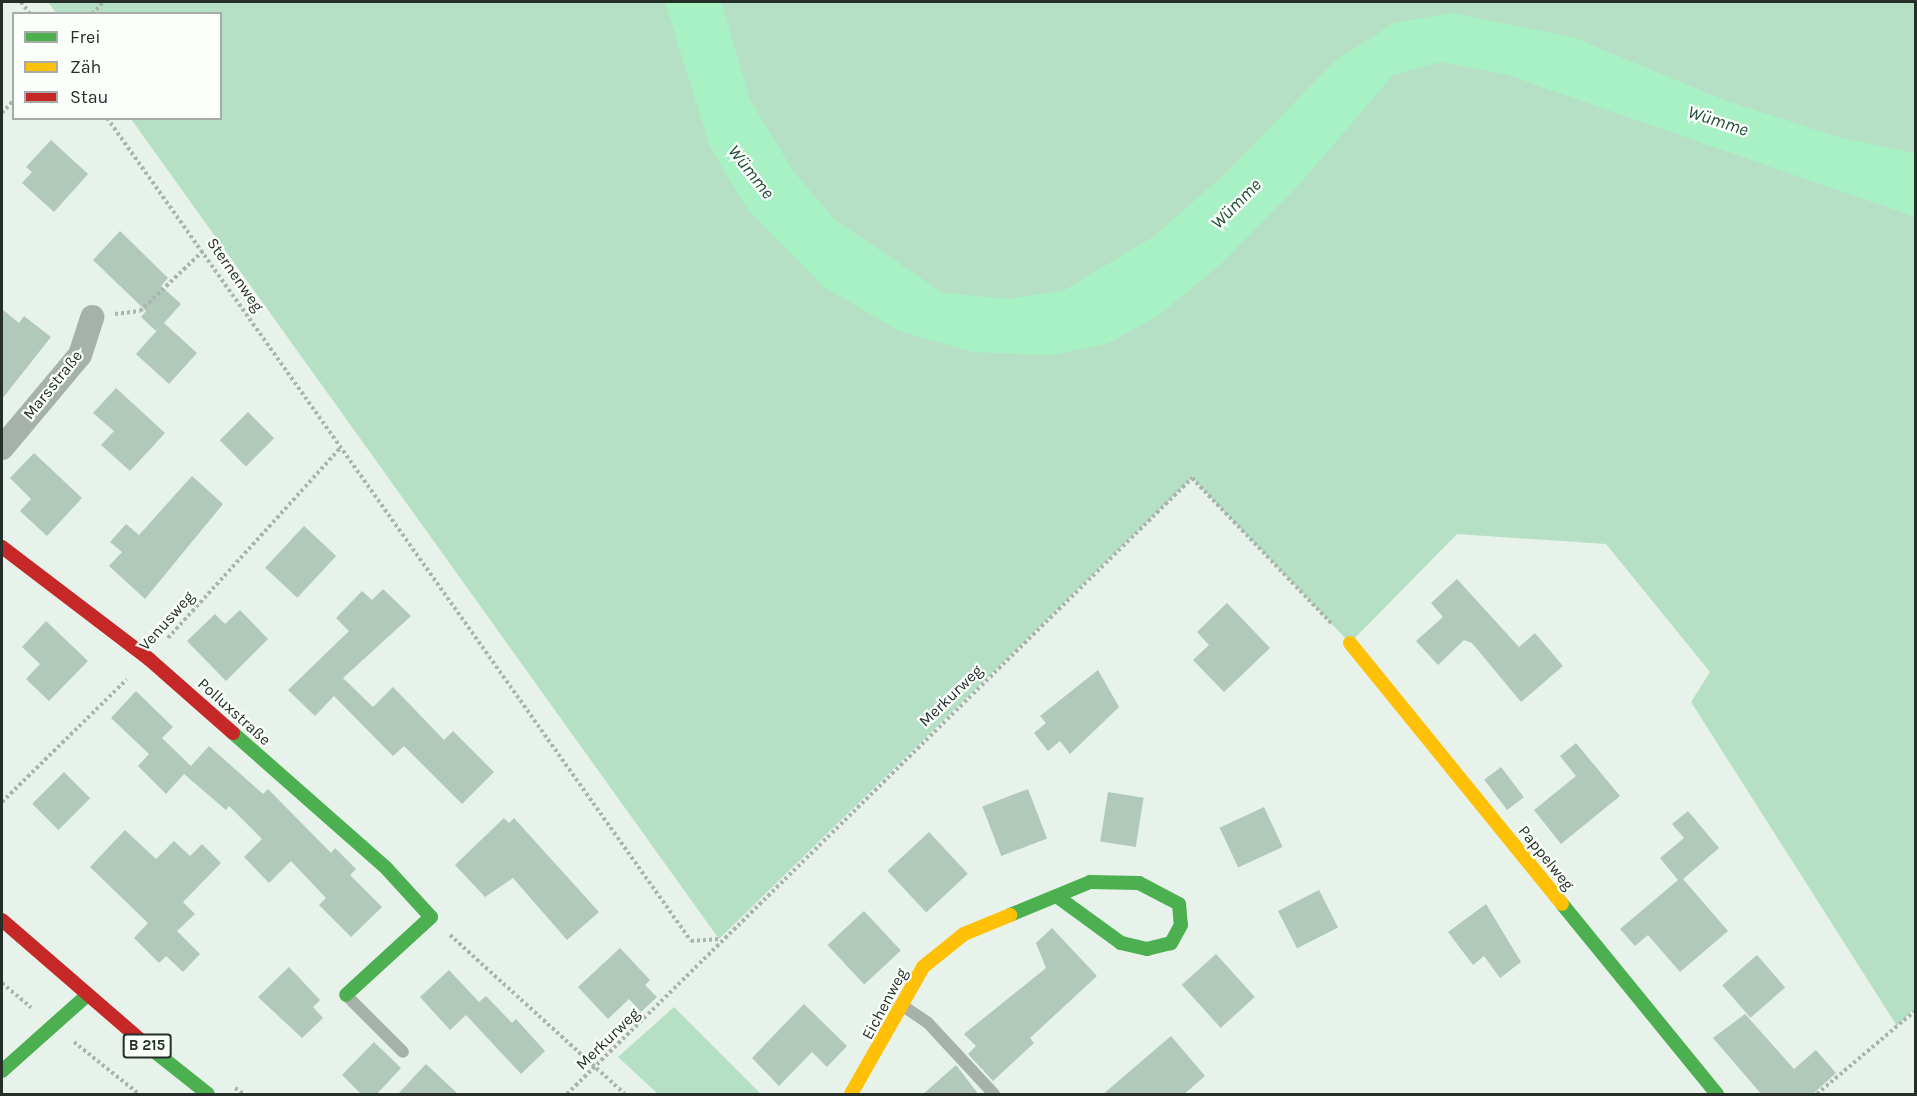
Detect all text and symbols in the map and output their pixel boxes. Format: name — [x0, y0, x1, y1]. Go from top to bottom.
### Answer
legend — [12, 12, 222, 120]
text: Frei — [70, 26, 101, 48]
text: Zäh — [70, 56, 101, 78]
text: Stau — [70, 86, 108, 108]
water label: Wümme — [1685, 101, 1751, 141]
water label: Wümme — [723, 141, 779, 203]
water label: Wümme — [1206, 174, 1266, 234]
street label: Sternenweg — [202, 234, 268, 316]
street label: Marsstraße — [19, 346, 87, 424]
street label: Venusweg — [135, 587, 199, 655]
street label: Merkurweg — [915, 661, 987, 731]
street label: Polluxstraße — [194, 674, 274, 750]
street label: Pappelweg — [1514, 822, 1578, 894]
street label: Eichenweg — [858, 965, 912, 1043]
street label: Merkurweg — [572, 1004, 644, 1074]
road number: B 215 — [122, 1034, 172, 1058]

